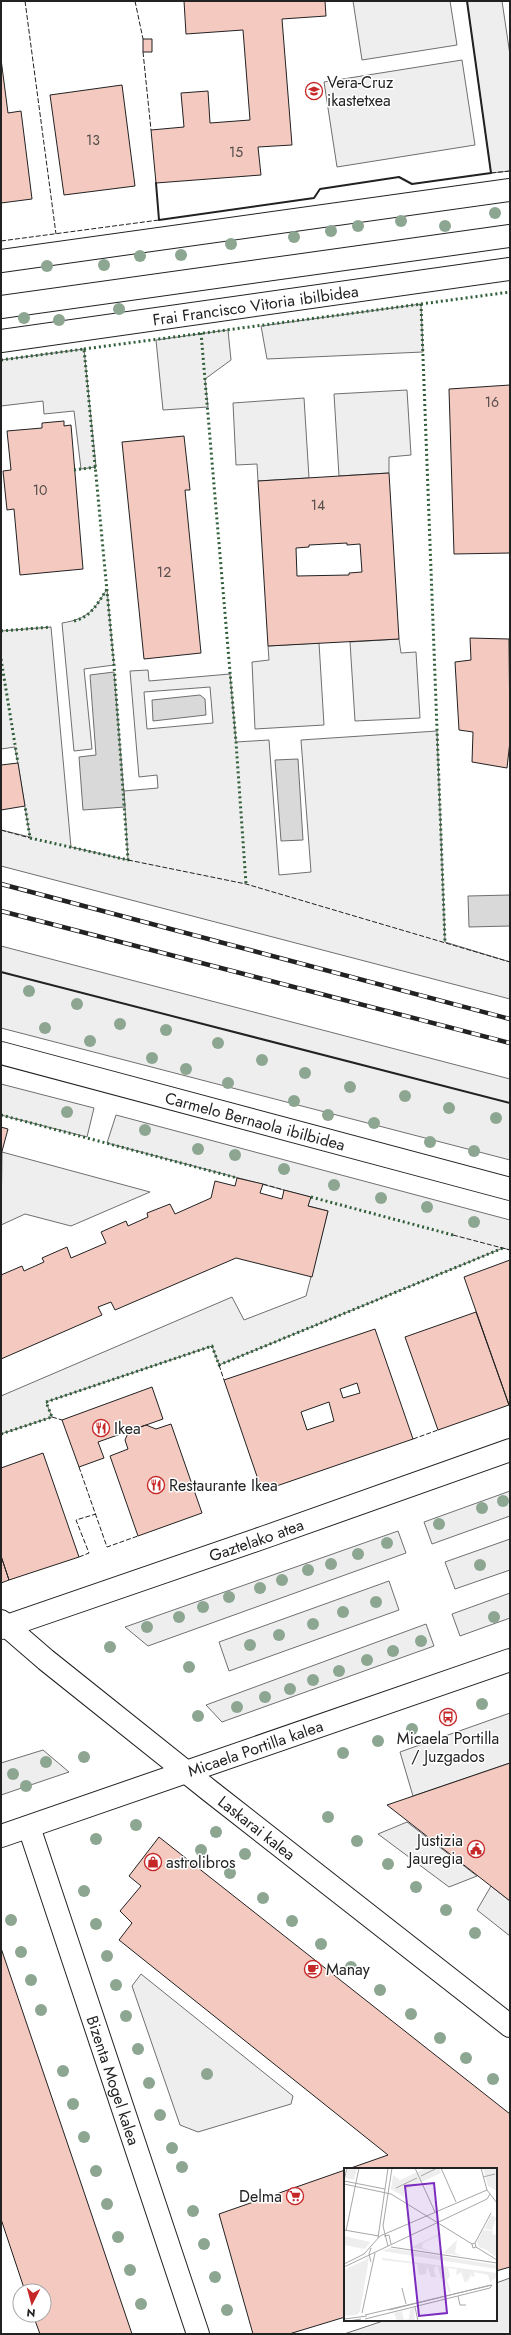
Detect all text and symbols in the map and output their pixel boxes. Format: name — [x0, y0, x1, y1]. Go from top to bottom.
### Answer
place label: Vera-Cruz ikastetxea — [327, 71, 394, 112]
school or university icon: Vera-Cruz ikastetxea — [304, 81, 324, 101]
house number: 13 — [86, 130, 100, 150]
house number: 15 — [229, 142, 243, 162]
street label: Frai Francisco Vitoria ibilbidea — [151, 280, 360, 331]
house number: 16 — [485, 392, 499, 412]
house number: 10 — [33, 480, 47, 500]
house number: 14 — [311, 495, 325, 515]
house number: 12 — [157, 562, 171, 582]
street label: Carmelo Bernaola ibilbidea — [162, 1086, 348, 1156]
place label: Ikea — [114, 1417, 141, 1440]
restaurant icon: Ikea — [91, 1418, 111, 1438]
place label: Restaurante Ikea — [169, 1474, 278, 1497]
restaurant icon: Restaurante Ikea — [146, 1475, 166, 1495]
street label: Gaztelako atea — [206, 1513, 307, 1567]
bus stop icon: Micaela Portilla / Juzgados — [438, 1707, 458, 1727]
street label: Micaela Portilla kalea — [185, 1715, 326, 1783]
place label: Micaela Portilla / Juzgados — [397, 1727, 499, 1768]
street label: Laskarai kalea — [213, 1790, 300, 1866]
place label: Justizia Jauregia — [407, 1829, 463, 1870]
public building icon: Justizia Jauregia — [466, 1839, 486, 1859]
place label: astrolibros — [166, 1851, 235, 1874]
shop icon: astrolibros — [143, 1852, 163, 1872]
place label: Manay — [326, 1958, 371, 1981]
cafe icon: Manay — [303, 1959, 323, 1979]
street label: Bizenta Mogel kalea — [81, 2013, 145, 2148]
inset map — [344, 2168, 497, 2321]
place label: Delma — [239, 2185, 282, 2208]
supermarket icon: Delma — [285, 2186, 305, 2206]
north arrow — [12, 2283, 52, 2323]
text: N — [26, 2305, 36, 2321]

